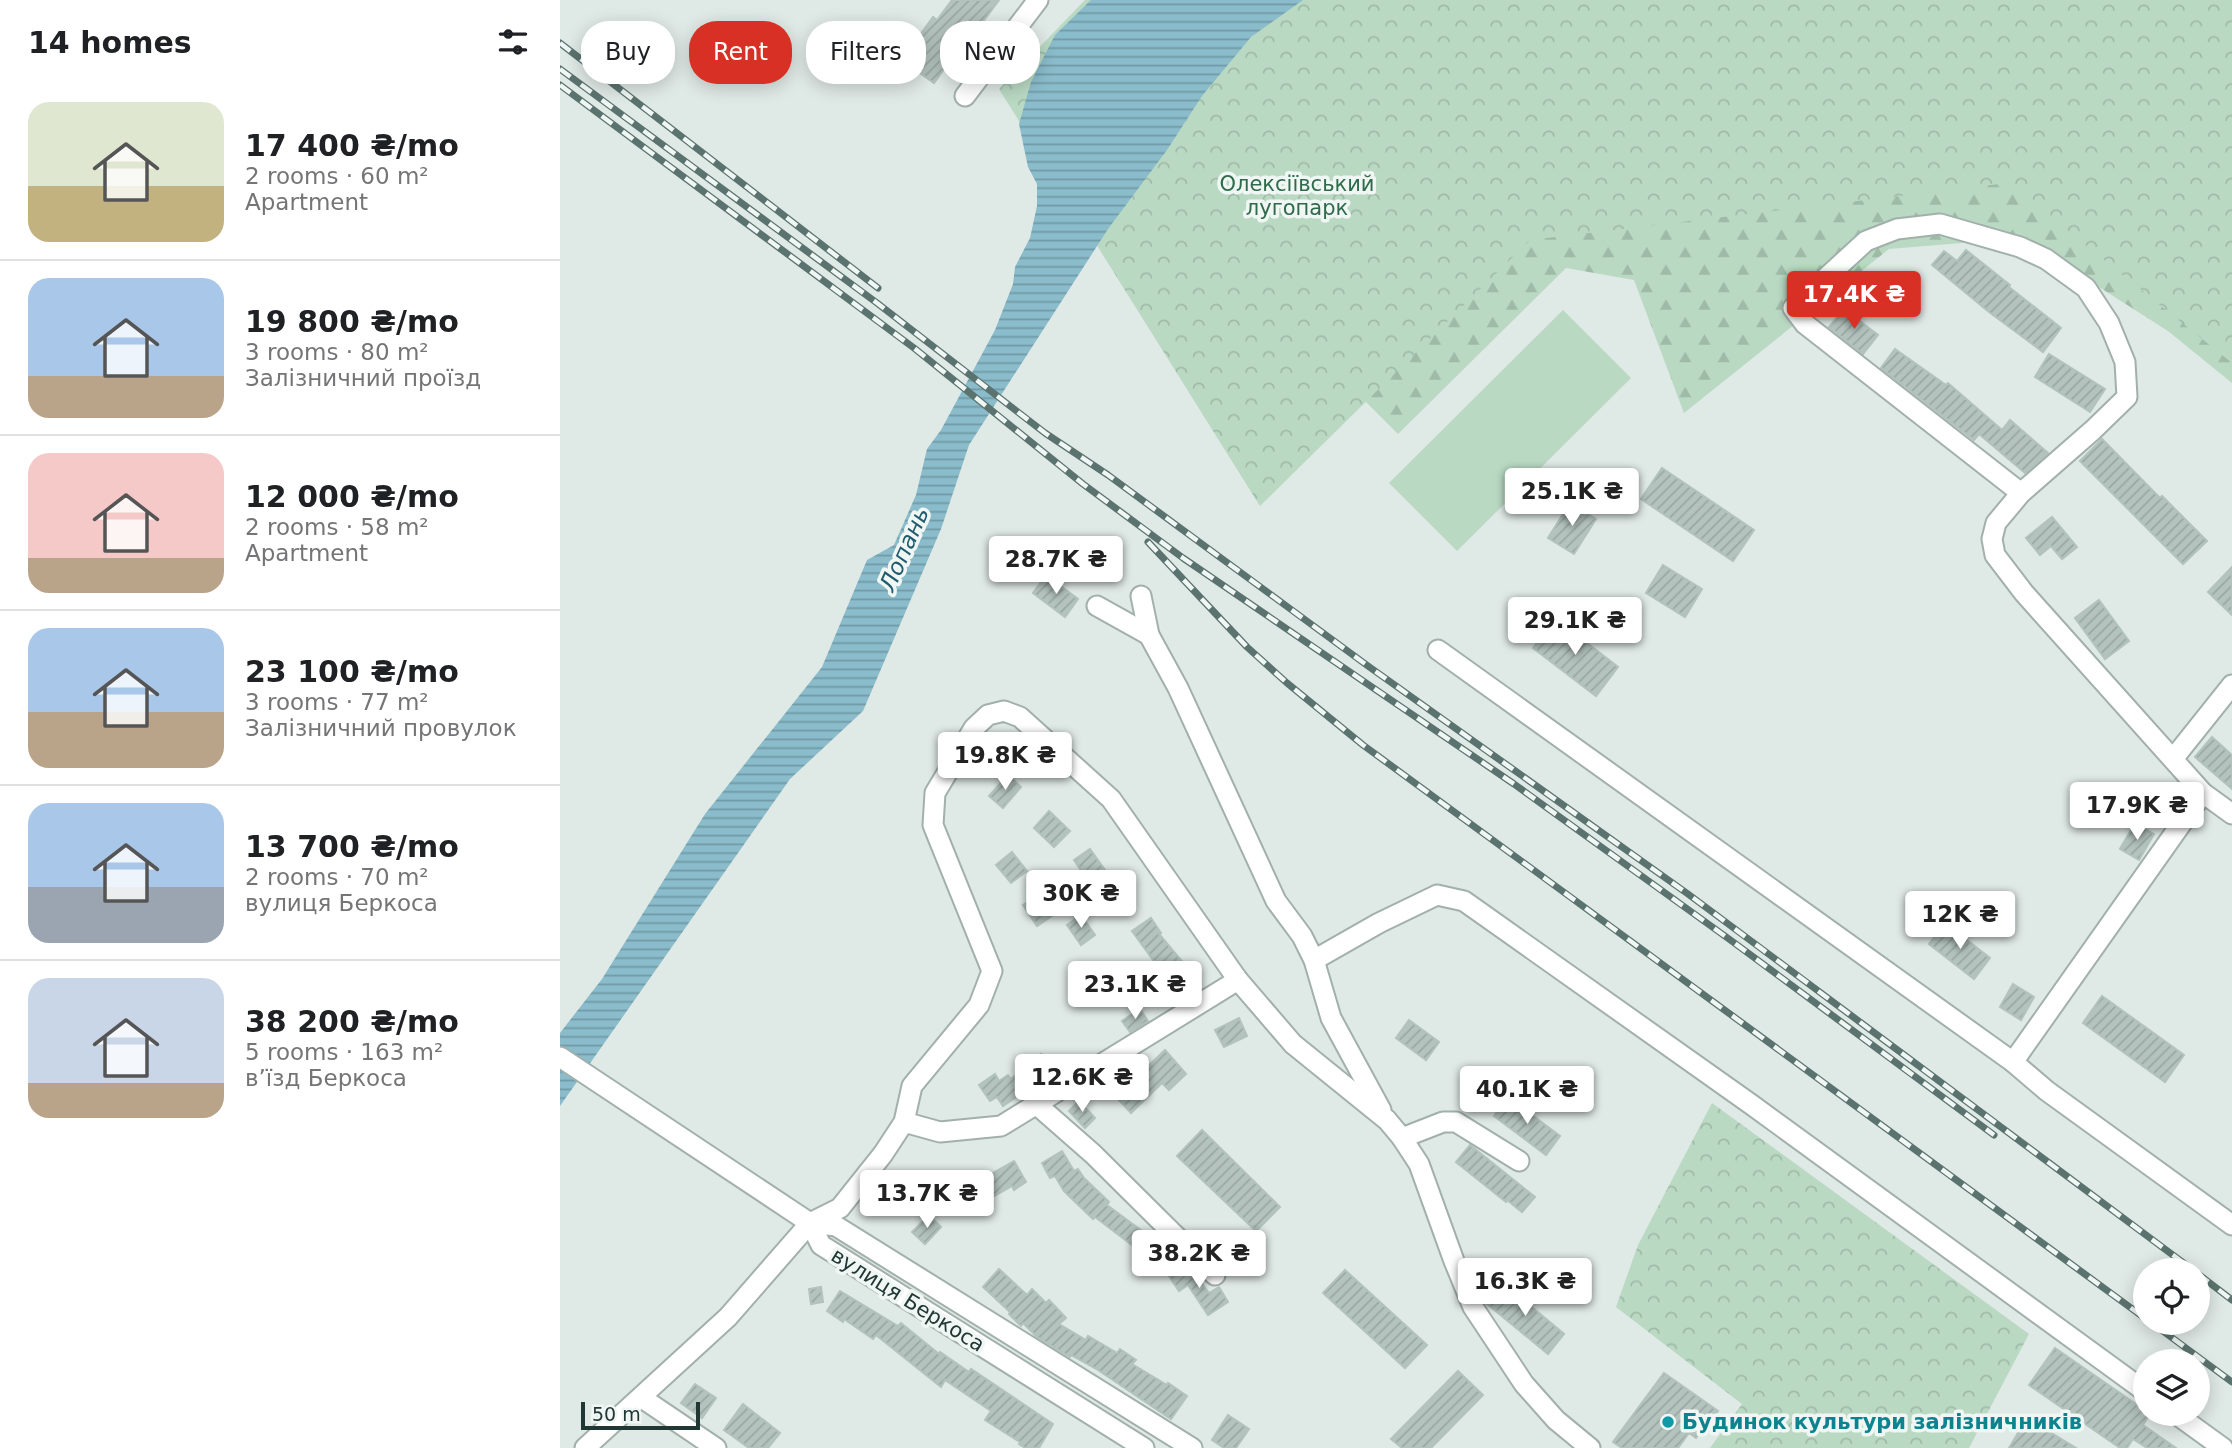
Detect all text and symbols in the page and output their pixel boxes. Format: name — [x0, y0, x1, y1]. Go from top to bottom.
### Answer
chip: Buy — [581, 21, 675, 84]
chip: Rent — [689, 21, 792, 84]
chip: Filters — [806, 21, 926, 84]
chip: New — [940, 21, 1040, 84]
icon: filters — [494, 23, 532, 61]
text: 14 homes — [28, 25, 192, 60]
text: 17 400 ₴/mo — [245, 128, 459, 163]
icon: home — [84, 130, 168, 214]
text: 2 rooms · 60 m² — [245, 163, 429, 189]
park label: Олексіївський лугопарк — [1219, 172, 1375, 220]
text: Apartment — [245, 189, 368, 215]
pin: 17.4K ₴ — [1789, 272, 1919, 331]
text: 17.4K ₴ — [1803, 281, 1905, 307]
text: 19 800 ₴/mo — [245, 304, 459, 339]
icon: home — [84, 306, 168, 390]
text: 3 rooms · 80 m² — [245, 339, 429, 365]
text: Залізничний проїзд — [245, 365, 481, 391]
pin: 25.1K ₴ — [1507, 468, 1637, 528]
text: 25.1K ₴ — [1521, 478, 1623, 504]
text: 12 000 ₴/mo — [245, 479, 459, 514]
icon: home — [84, 481, 168, 565]
water label: Лопань — [874, 503, 934, 596]
text: 2 rooms · 58 m² — [245, 514, 429, 540]
pin: 28.7K ₴ — [991, 536, 1121, 596]
text: Apartment — [245, 540, 368, 566]
text: 28.7K ₴ — [1005, 546, 1107, 572]
pin: 29.1K ₴ — [1510, 598, 1640, 657]
text: 29.1K ₴ — [1524, 607, 1626, 633]
text: 23 100 ₴/mo — [245, 654, 459, 689]
icon: home — [84, 656, 168, 740]
text: 3 rooms · 77 m² — [245, 689, 429, 715]
text: Залізничний провулок — [245, 715, 517, 741]
pin: 19.8K ₴ — [940, 732, 1070, 792]
text: 19.8K ₴ — [954, 742, 1056, 768]
pin: 17.9K ₴ — [2072, 782, 2202, 842]
text: 17.9K ₴ — [2086, 792, 2188, 818]
text: 13 700 ₴/mo — [245, 829, 459, 864]
icon: home — [84, 831, 168, 915]
text: 2 rooms · 70 m² — [245, 864, 429, 890]
pin: 30K ₴ — [1032, 870, 1130, 930]
text: 30K ₴ — [1042, 880, 1120, 906]
text: вулиця Беркоса — [245, 890, 438, 916]
pin: 12K ₴ — [1911, 892, 2009, 951]
text: 12K ₴ — [1921, 901, 1999, 927]
pin: 23.1K ₴ — [1070, 962, 1200, 1021]
text: 23.1K ₴ — [1084, 971, 1186, 997]
text: 38 200 ₴/mo — [245, 1004, 459, 1039]
icon: home — [84, 1006, 168, 1090]
text: 5 rooms · 163 m² — [245, 1039, 443, 1065]
pin: 12.6K ₴ — [1017, 1054, 1147, 1114]
text: 12.6K ₴ — [1031, 1064, 1133, 1090]
text: в’їзд Беркоса — [245, 1065, 407, 1091]
pin: 40.1K ₴ — [1462, 1066, 1592, 1126]
text: 40.1K ₴ — [1476, 1076, 1578, 1102]
pin: 13.7K ₴ — [862, 1170, 992, 1230]
text: 13.7K ₴ — [876, 1180, 978, 1206]
pin: 38.2K ₴ — [1134, 1230, 1264, 1290]
text: 38.2K ₴ — [1148, 1240, 1250, 1266]
street label: вулиця Беркоса — [827, 1243, 989, 1357]
pin: 16.3K ₴ — [1460, 1258, 1590, 1318]
map controls — [2133, 1258, 2210, 1426]
button: locate — [2133, 1258, 2210, 1335]
text: 16.3K ₴ — [1474, 1268, 1576, 1294]
button: layers — [2133, 1349, 2210, 1426]
scale bar — [581, 1399, 700, 1431]
text: 50 m — [592, 1403, 641, 1425]
place label: Будинок культури залізничників — [1682, 1410, 2082, 1434]
marker: Будинок культури залізничників — [1660, 1414, 1676, 1430]

